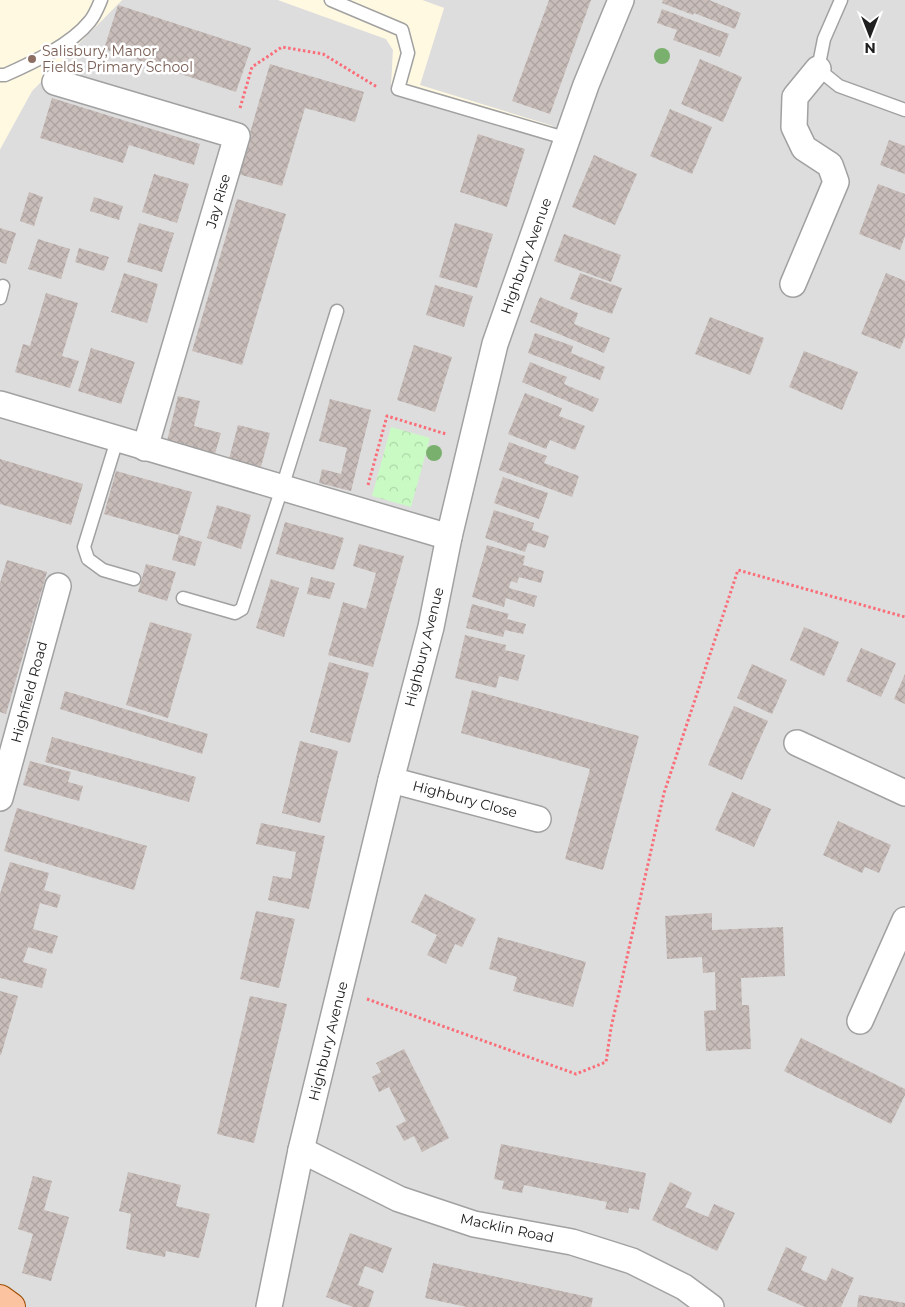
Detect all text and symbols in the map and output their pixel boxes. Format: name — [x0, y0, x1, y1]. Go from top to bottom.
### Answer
north arrow — [845, 10, 895, 60]
text: N — [864, 39, 876, 57]
place label: Salisbury, Manor Fields Primary School — [42, 42, 193, 76]
marker: Salisbury, Manor Fields Primary School — [26, 53, 38, 65]
street label: Jay Rise — [201, 172, 234, 231]
street label: Highbury Avenue — [497, 195, 555, 317]
street label: Highbury Avenue — [400, 585, 448, 709]
street label: Highfield Road — [7, 639, 51, 745]
street label: Highbury Close — [411, 776, 519, 822]
street label: Highbury Avenue — [304, 979, 352, 1103]
street label: Macklin Road — [459, 1209, 555, 1247]

